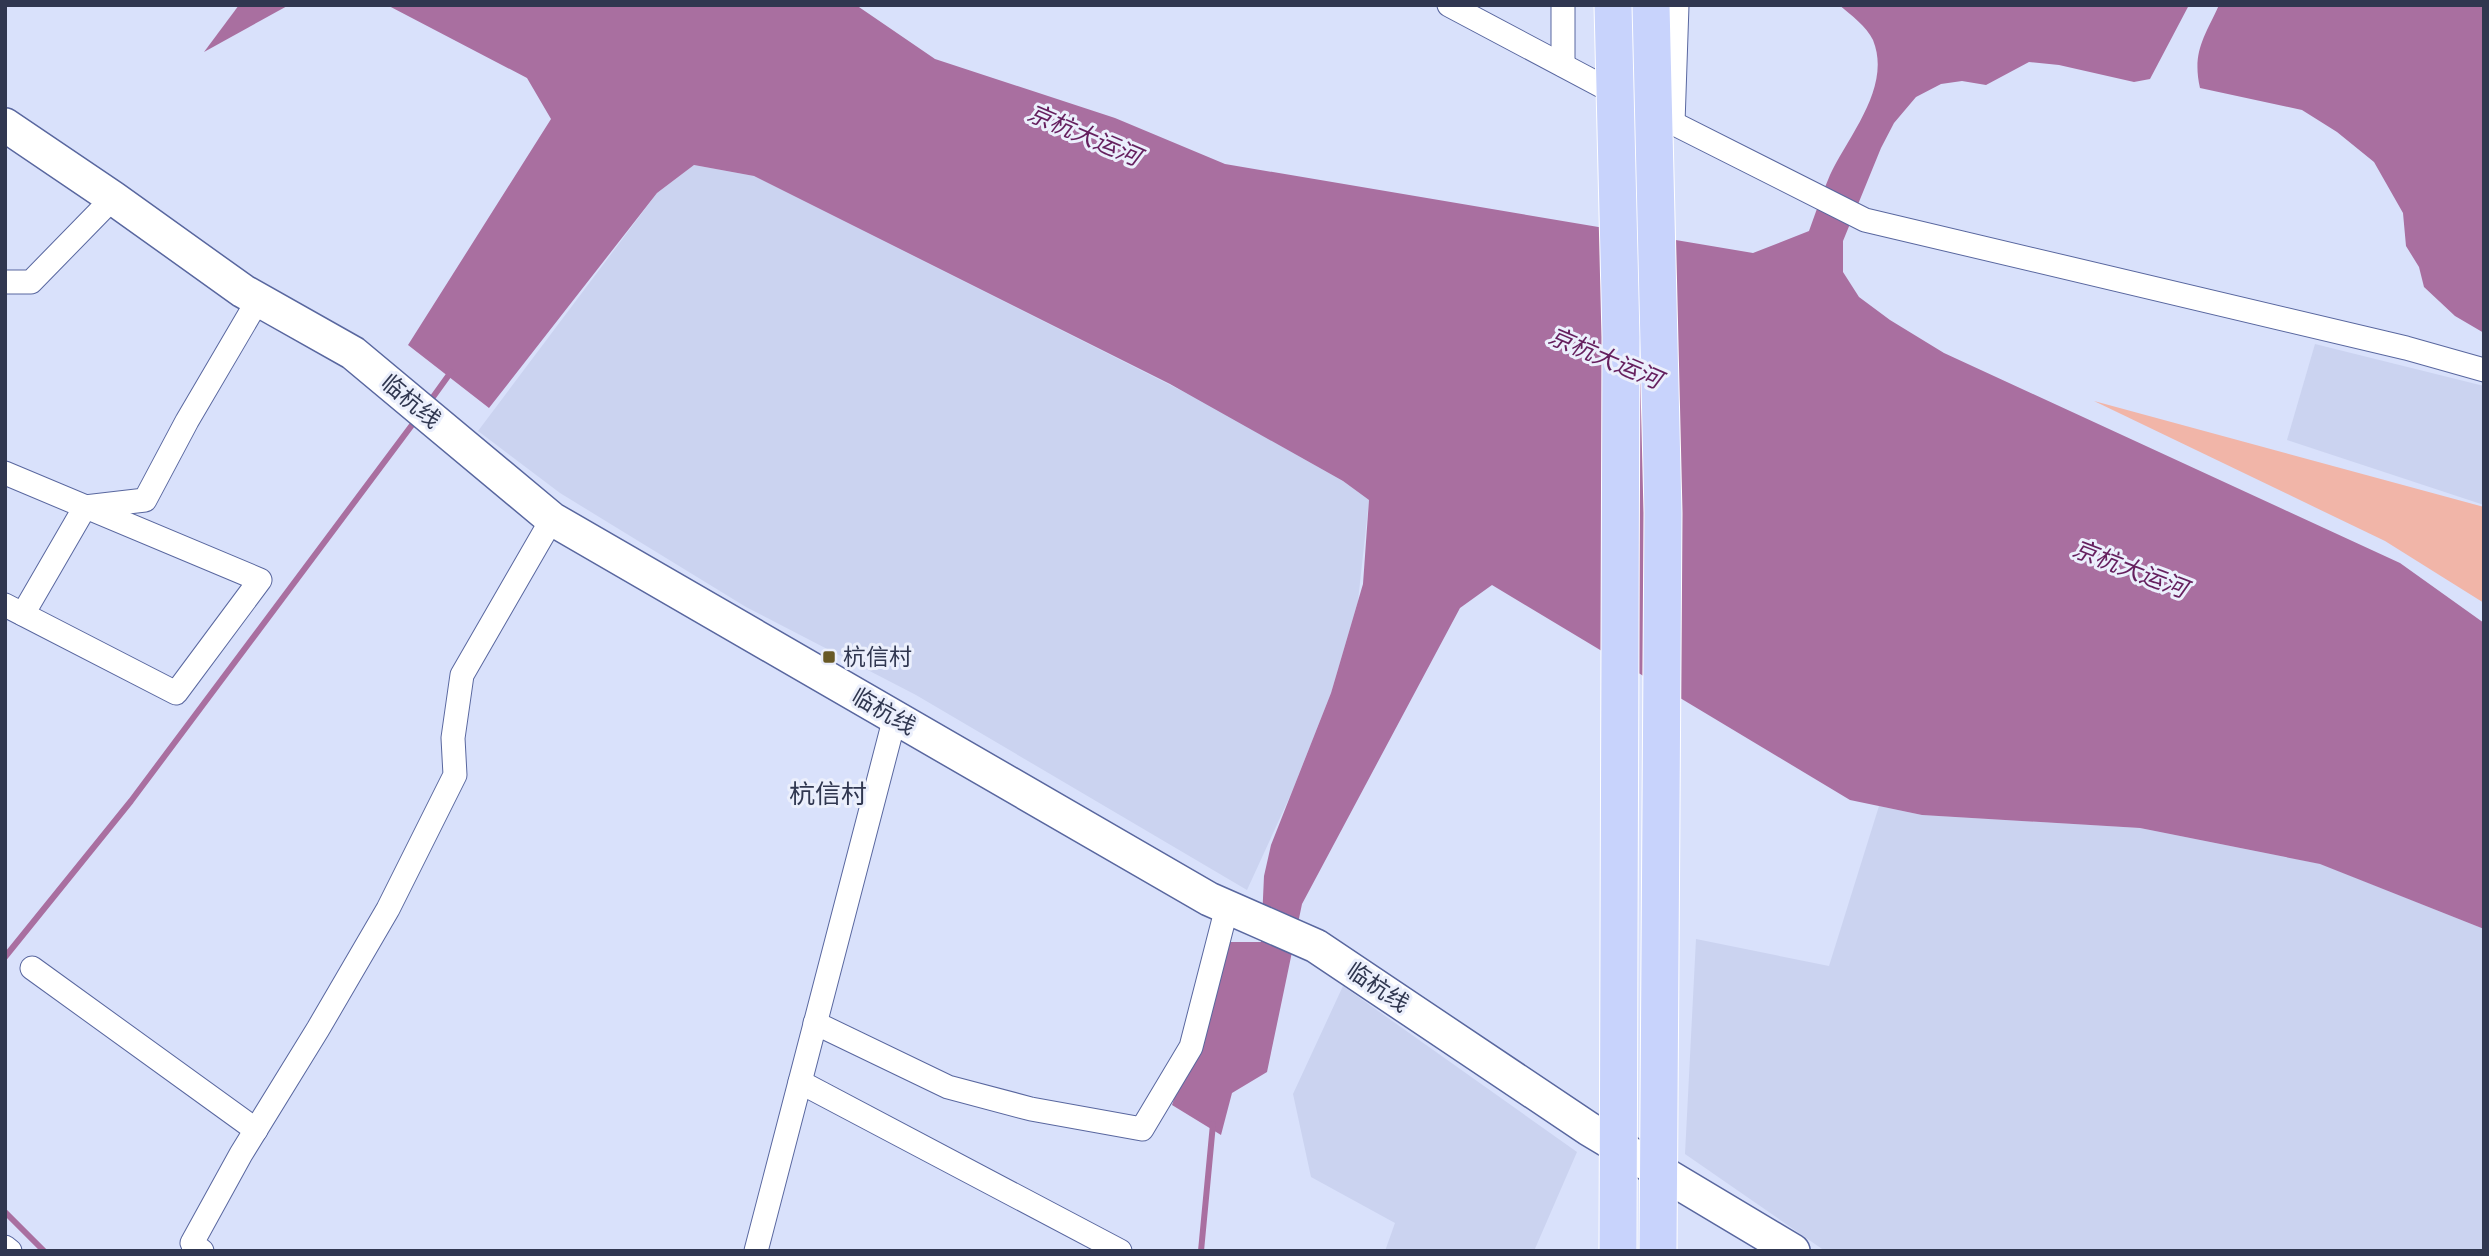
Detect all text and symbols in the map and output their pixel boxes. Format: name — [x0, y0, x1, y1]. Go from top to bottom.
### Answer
water label: 京杭大运河 — [1023, 99, 1148, 173]
water label: 京杭大运河 — [1544, 322, 1669, 396]
street label: 临杭线 — [376, 369, 446, 434]
water label: 京杭大运河 — [2069, 534, 2195, 605]
place label: 杭信村 — [843, 644, 912, 671]
marker: 杭信村 — [821, 649, 837, 665]
street label: 临杭线 — [847, 682, 920, 740]
district label: 杭信村 — [789, 779, 867, 809]
street label: 临杭线 — [1342, 957, 1414, 1018]

